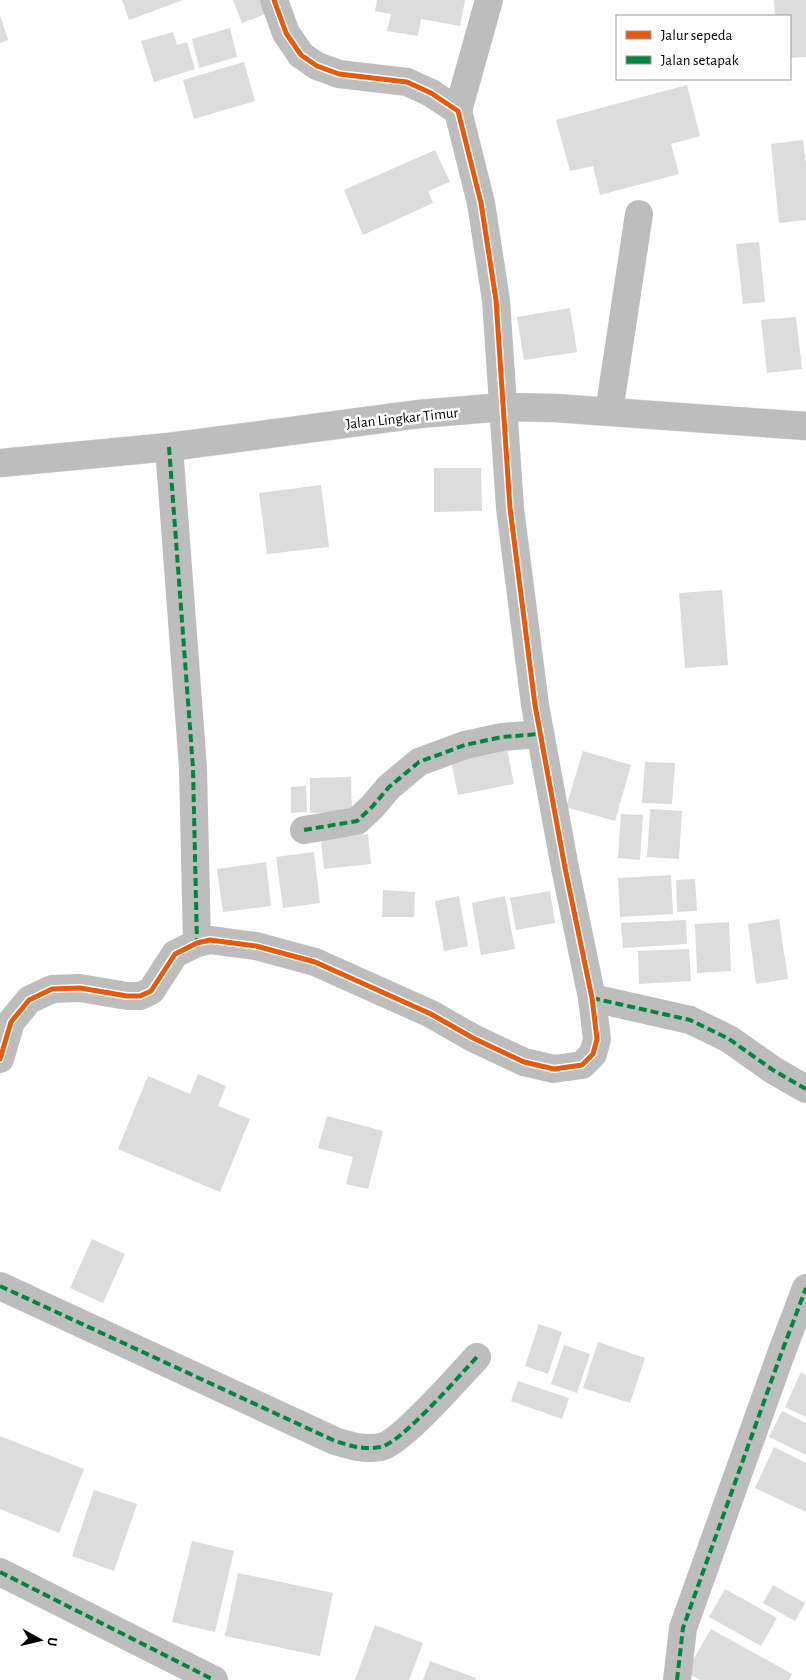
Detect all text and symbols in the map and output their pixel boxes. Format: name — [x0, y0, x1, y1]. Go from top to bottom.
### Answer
legend — [616, 15, 791, 80]
text: Jalur sepeda — [661, 28, 733, 43]
text: Jalan setapak — [661, 53, 739, 68]
street label: Jalan Lingkar Timur — [345, 405, 459, 432]
north arrow — [15, 1615, 65, 1665]
text: U — [44, 1636, 59, 1647]

